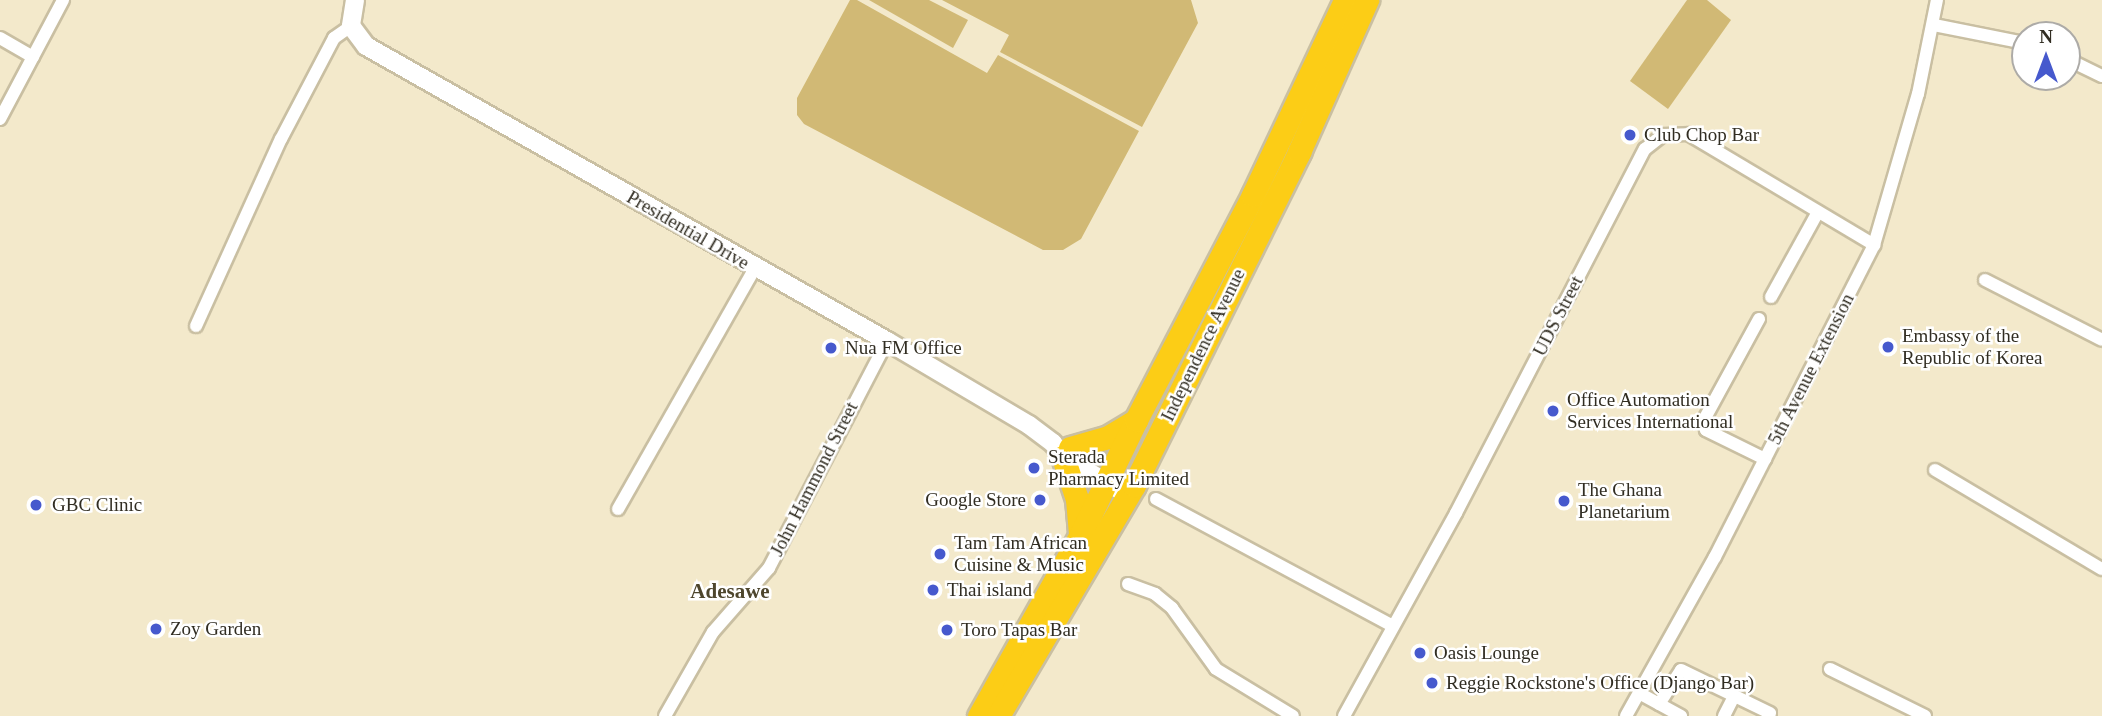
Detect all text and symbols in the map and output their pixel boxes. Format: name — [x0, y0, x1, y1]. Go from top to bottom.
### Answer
north arrow — [2011, 21, 2081, 91]
text: N — [2039, 26, 2053, 47]
place label: Club Chop Bar — [1644, 124, 1759, 146]
marker: Club Chop Bar — [1622, 127, 1638, 143]
street label: Presidential Drive — [623, 186, 753, 274]
street label: Independence Avenue — [1156, 265, 1250, 425]
street label: UDS Street — [1528, 272, 1588, 360]
street label: 5th Avenue Extension — [1763, 289, 1859, 449]
place label: Embassy of the Republic of Korea — [1902, 325, 2042, 369]
place label: Nua FM Office — [845, 337, 962, 359]
marker: Embassy of the Republic of Korea — [1880, 339, 1896, 355]
marker: Nua FM Office — [823, 340, 839, 356]
place label: Office Automation Services International — [1567, 389, 1733, 433]
street label: John Hammond Street — [765, 398, 863, 560]
marker: Office Automation Services International — [1545, 403, 1561, 419]
place label: Sterada Pharmacy Limited — [1048, 446, 1189, 490]
marker: Sterada Pharmacy Limited — [1026, 460, 1042, 476]
place label: The Ghana Planetarium — [1578, 479, 1670, 523]
place label: Google Store — [925, 489, 1026, 511]
marker: Google Store — [1032, 492, 1048, 508]
marker: The Ghana Planetarium — [1556, 493, 1572, 509]
place label: GBC Clinic — [52, 494, 142, 516]
marker: GBC Clinic — [26, 495, 46, 515]
place label: Tam Tam African Cuisine & Music — [954, 532, 1089, 576]
marker: Tam Tam African Cuisine & Music — [932, 546, 948, 562]
district label: Adesawe — [690, 578, 770, 604]
place label: Thai island — [947, 579, 1032, 601]
marker: Thai island — [925, 582, 941, 598]
place label: Zoy Garden — [170, 618, 261, 640]
place label: Toro Tapas Bar — [961, 619, 1078, 641]
marker: Zoy Garden — [148, 621, 164, 637]
marker: Toro Tapas Bar — [939, 622, 955, 638]
place label: Oasis Lounge — [1434, 642, 1539, 664]
marker: Oasis Lounge — [1412, 645, 1428, 661]
place label: Reggie Rockstone's Office (Django Bar) — [1446, 672, 1754, 694]
marker: Reggie Rockstone's Office (Django Bar) — [1424, 675, 1440, 691]

